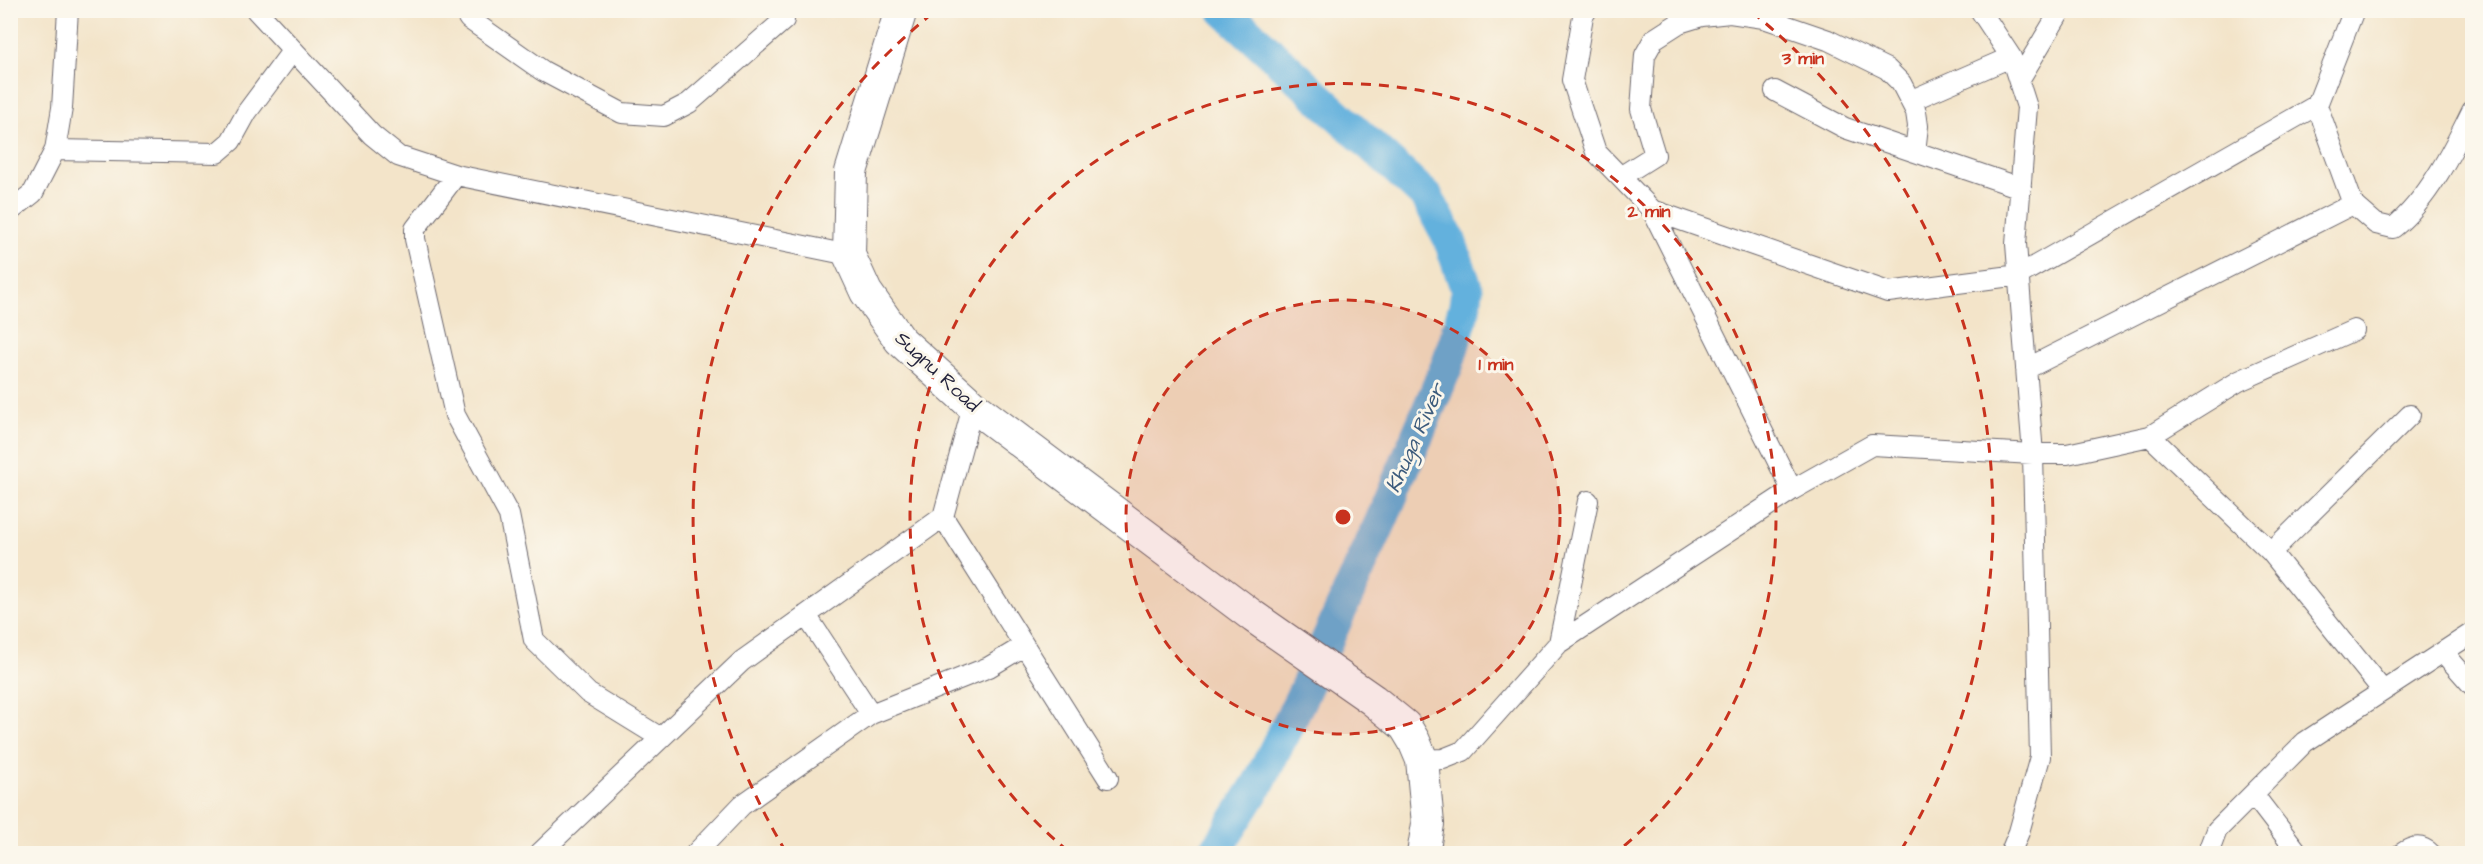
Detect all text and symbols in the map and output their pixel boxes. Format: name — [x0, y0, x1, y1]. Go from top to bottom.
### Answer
text: 3 min — [1781, 46, 1824, 71]
text: 2 min — [1626, 199, 1671, 224]
street label: Sugnu Road — [888, 325, 986, 419]
text: 1 min — [1478, 352, 1514, 377]
water label: Khuga River — [1379, 377, 1454, 497]
centre of rings — [1333, 507, 1353, 527]

